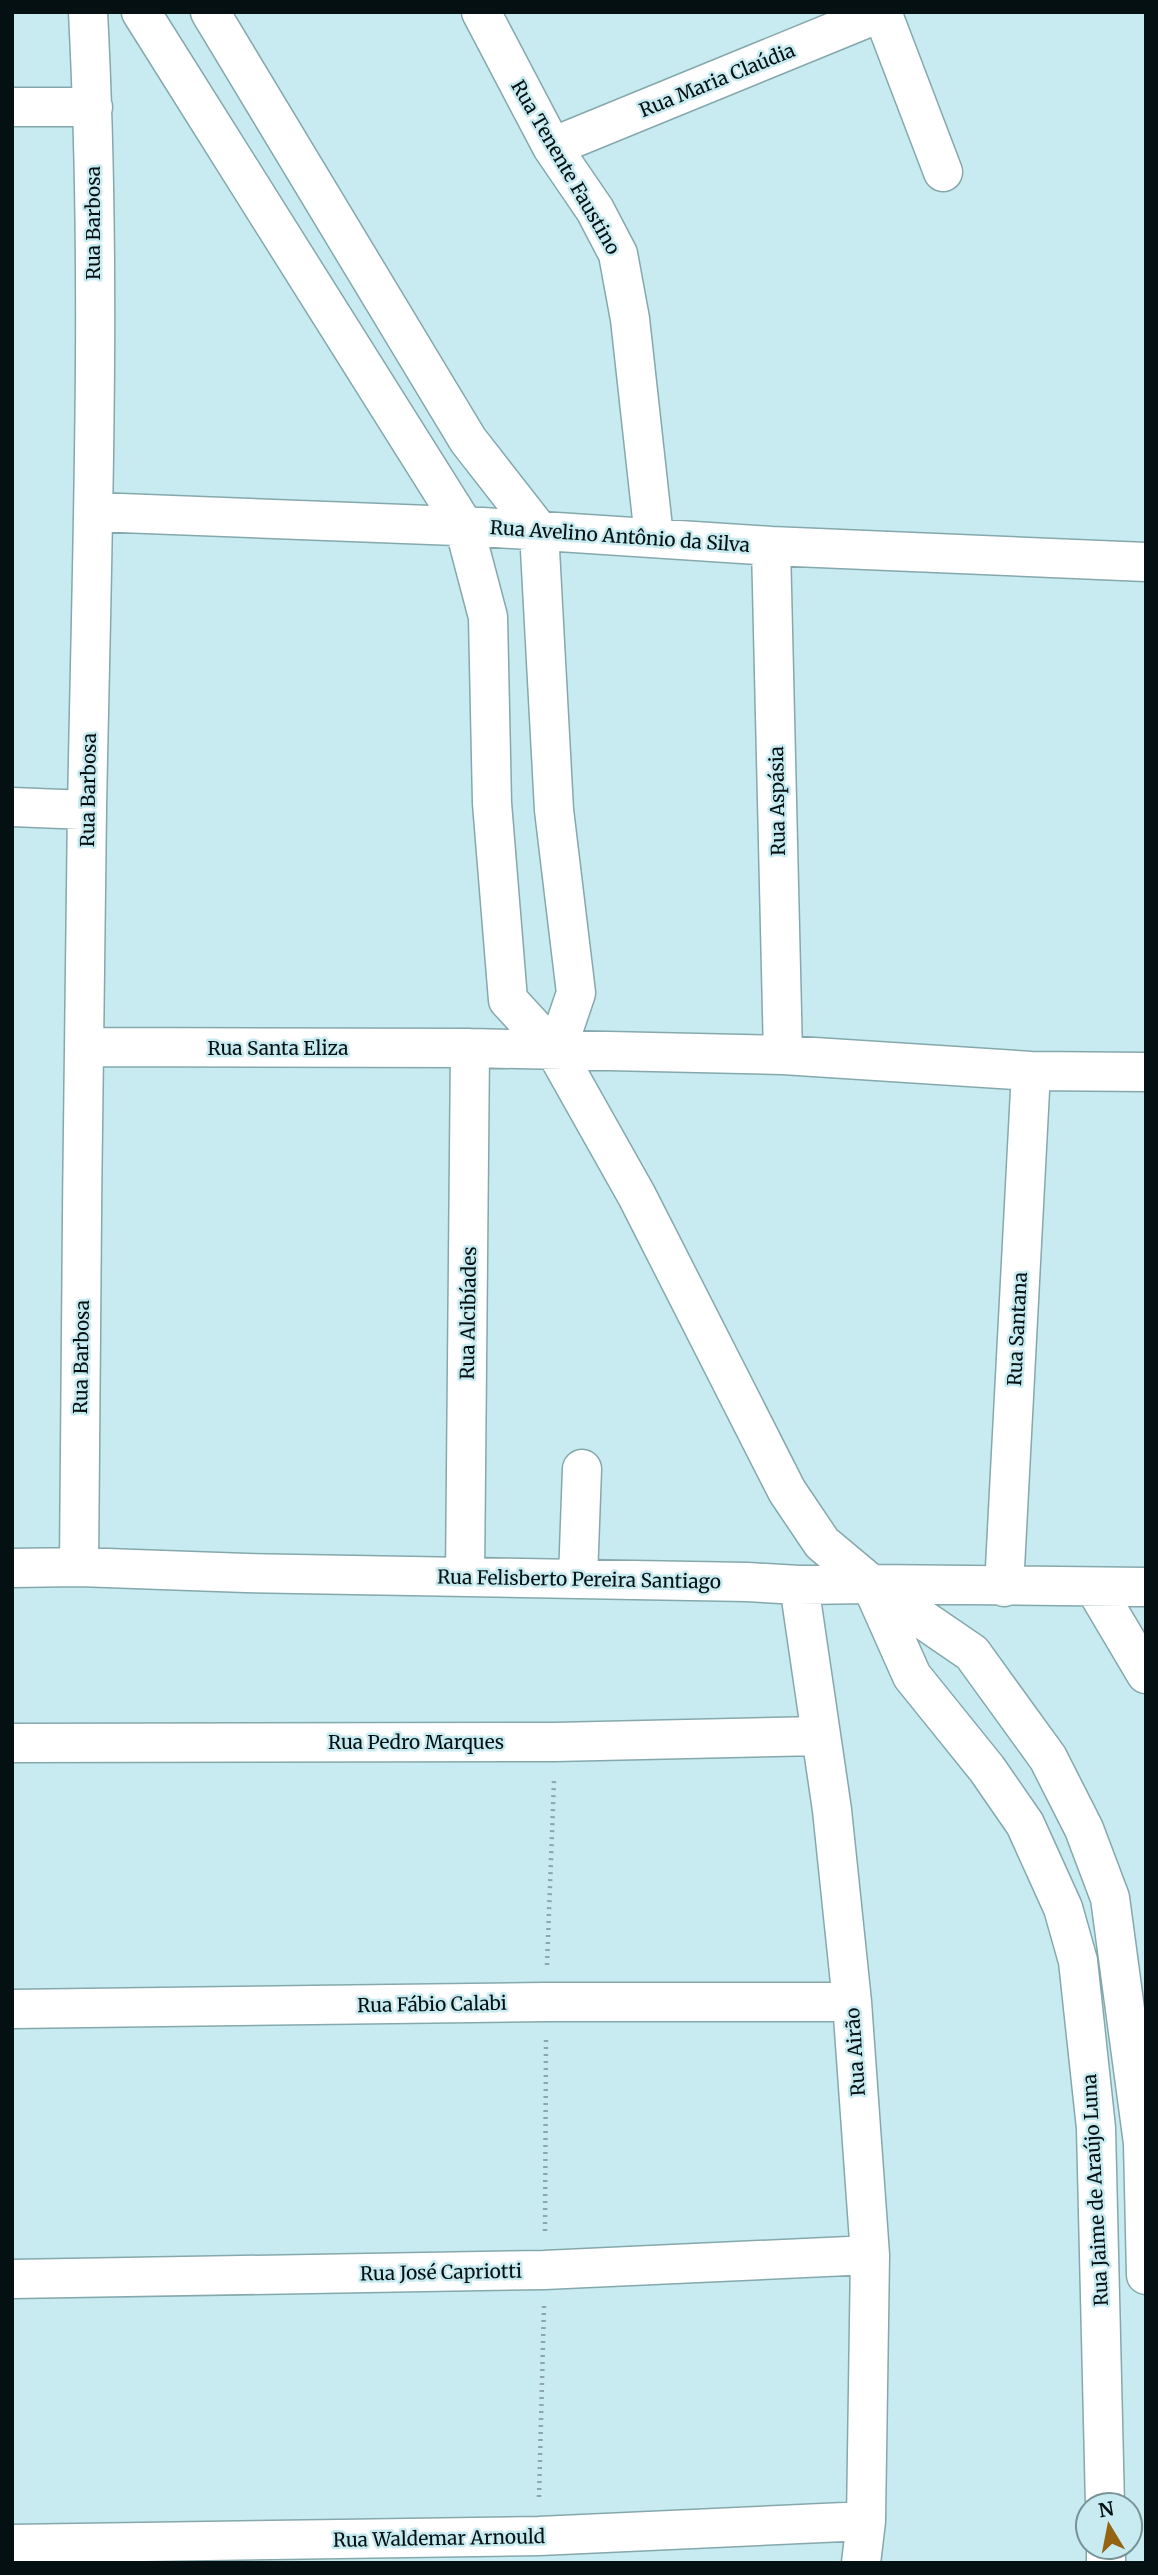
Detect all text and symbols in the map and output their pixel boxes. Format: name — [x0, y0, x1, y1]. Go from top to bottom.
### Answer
street label: Rua Maria Claúdia — [636, 38, 798, 122]
street label: Rua Tenente Faustino — [506, 75, 626, 259]
street label: Rua Barbosa — [81, 166, 105, 280]
street label: Rua Avelino Antônio da Silva — [489, 515, 751, 557]
street label: Rua Barbosa — [75, 733, 101, 847]
street label: Rua Aspásia — [764, 746, 790, 856]
street label: Rua Santa Eliza — [207, 1036, 349, 1060]
street label: Rua Alcibíades — [455, 1246, 481, 1380]
street label: Rua Santana — [1002, 1271, 1032, 1387]
street label: Rua Barbosa — [68, 1300, 94, 1414]
street label: Rua Felisberto Pereira Santiago — [437, 1565, 721, 1593]
street label: Rua Pedro Marques — [328, 1730, 504, 1754]
street label: Rua Fábio Calabi — [357, 1991, 507, 2017]
street label: Rua Airão — [840, 2007, 870, 2097]
street label: Rua Jaime de Araújo Luna — [1077, 2073, 1113, 2307]
street label: Rua José Capriotti — [360, 2259, 522, 2285]
north arrow — [1074, 2491, 1144, 2561]
text: N — [1097, 2496, 1116, 2522]
street label: Rua Waldemar Arnould — [333, 2524, 545, 2552]

